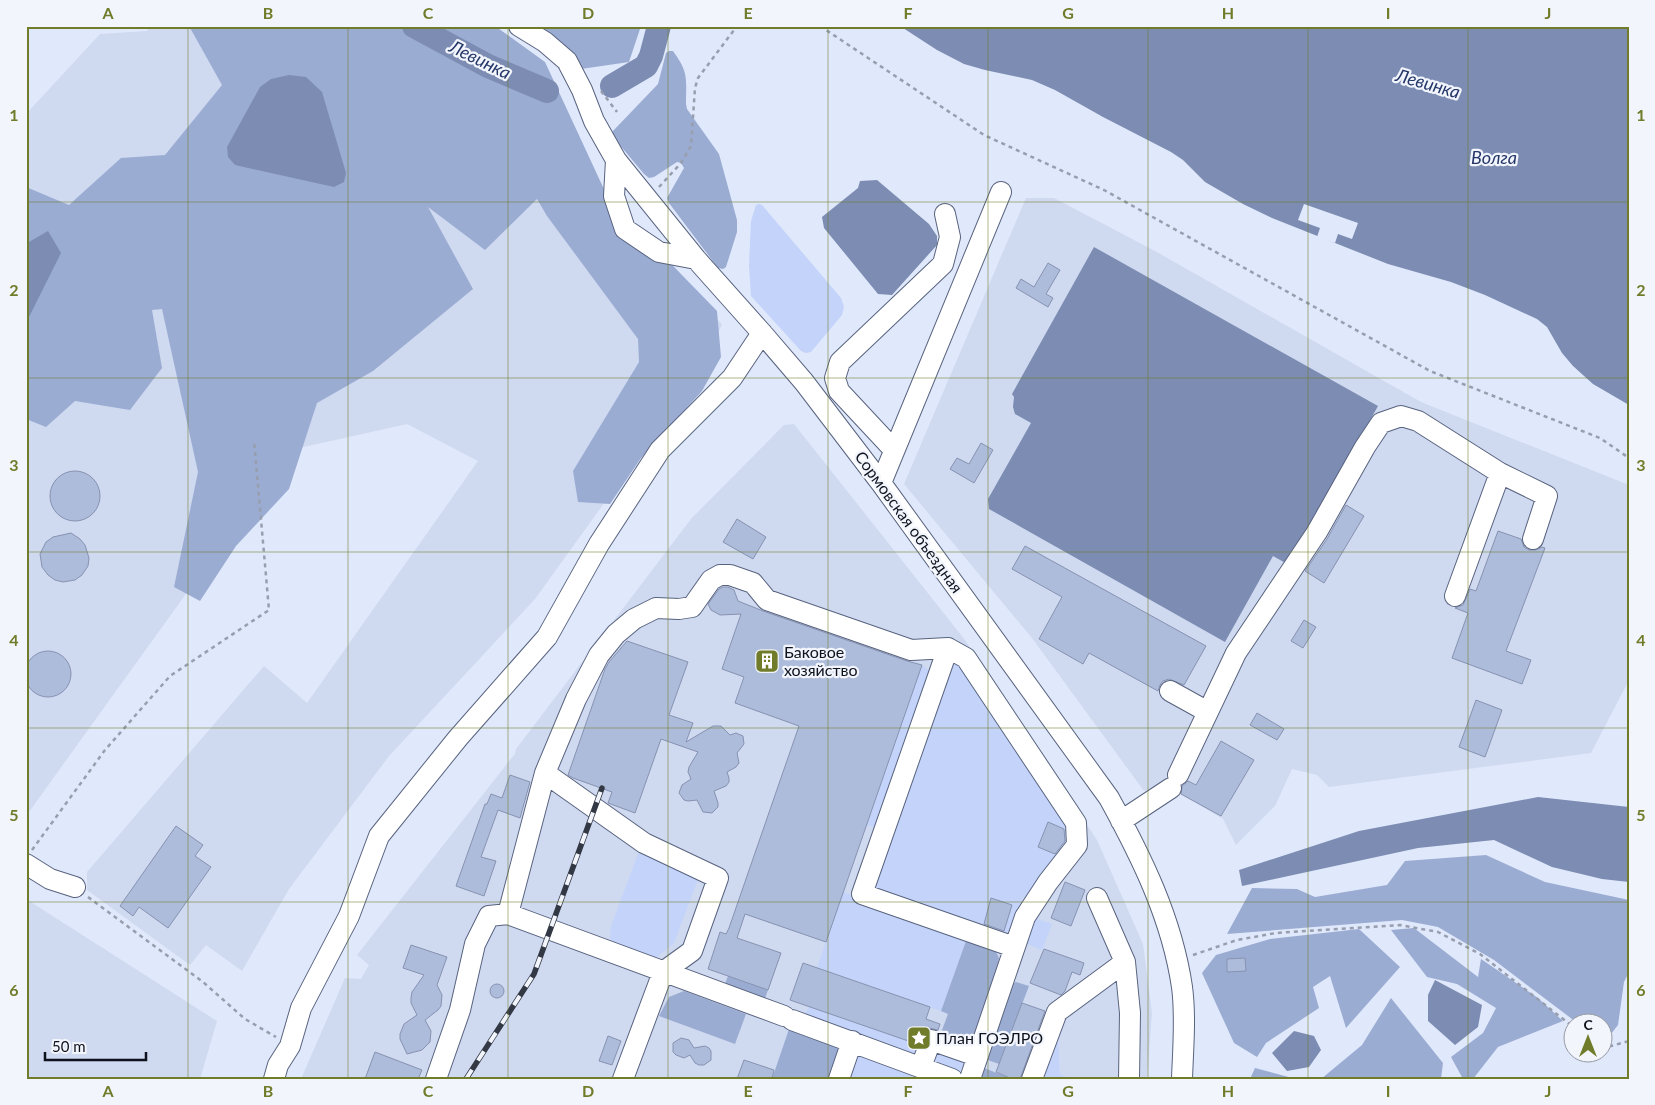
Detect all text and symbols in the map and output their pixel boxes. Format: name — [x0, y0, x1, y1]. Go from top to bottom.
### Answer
text: A — [101, 3, 114, 22]
text: B — [263, 3, 273, 22]
text: C — [423, 3, 434, 22]
text: D — [582, 3, 594, 22]
text: E — [743, 3, 753, 22]
text: F — [903, 3, 913, 22]
text: G — [1062, 3, 1074, 22]
text: H — [1222, 3, 1234, 22]
text: I — [1386, 3, 1390, 22]
text: J — [1545, 3, 1551, 22]
water label: Левинка — [445, 34, 515, 83]
water label: Левинка — [1393, 63, 1463, 103]
text: 1 — [9, 105, 19, 124]
text: 1 — [1636, 105, 1646, 124]
water label: Волга — [1471, 146, 1517, 168]
text: 2 — [9, 280, 19, 299]
text: 2 — [1636, 280, 1646, 299]
street label: Сормовская объездная — [852, 447, 967, 596]
text: 3 — [9, 455, 19, 474]
text: 3 — [1636, 455, 1646, 474]
text: 4 — [9, 630, 19, 649]
text: 4 — [1636, 630, 1646, 649]
place label: Баковое хозяйство — [784, 642, 858, 679]
building icon: Баковое хозяйство — [754, 648, 780, 674]
text: 5 — [9, 805, 19, 824]
text: 5 — [1636, 805, 1646, 824]
text: 6 — [9, 980, 19, 999]
text: 6 — [1636, 980, 1646, 999]
north arrow — [1562, 1012, 1612, 1062]
text: С — [1583, 1016, 1593, 1033]
place icon: План ГОЭЛРО — [906, 1025, 932, 1051]
place label: План ГОЭЛРО — [936, 1028, 1043, 1047]
scale bar — [45, 1030, 146, 1062]
text: 50 m — [52, 1037, 86, 1055]
text: A — [101, 1081, 114, 1100]
text: B — [263, 1081, 273, 1100]
text: C — [423, 1081, 434, 1100]
text: D — [582, 1081, 594, 1100]
text: E — [743, 1081, 753, 1100]
text: F — [903, 1081, 913, 1100]
text: G — [1062, 1081, 1074, 1100]
text: H — [1222, 1081, 1234, 1100]
text: I — [1386, 1081, 1390, 1100]
text: J — [1545, 1081, 1551, 1100]

